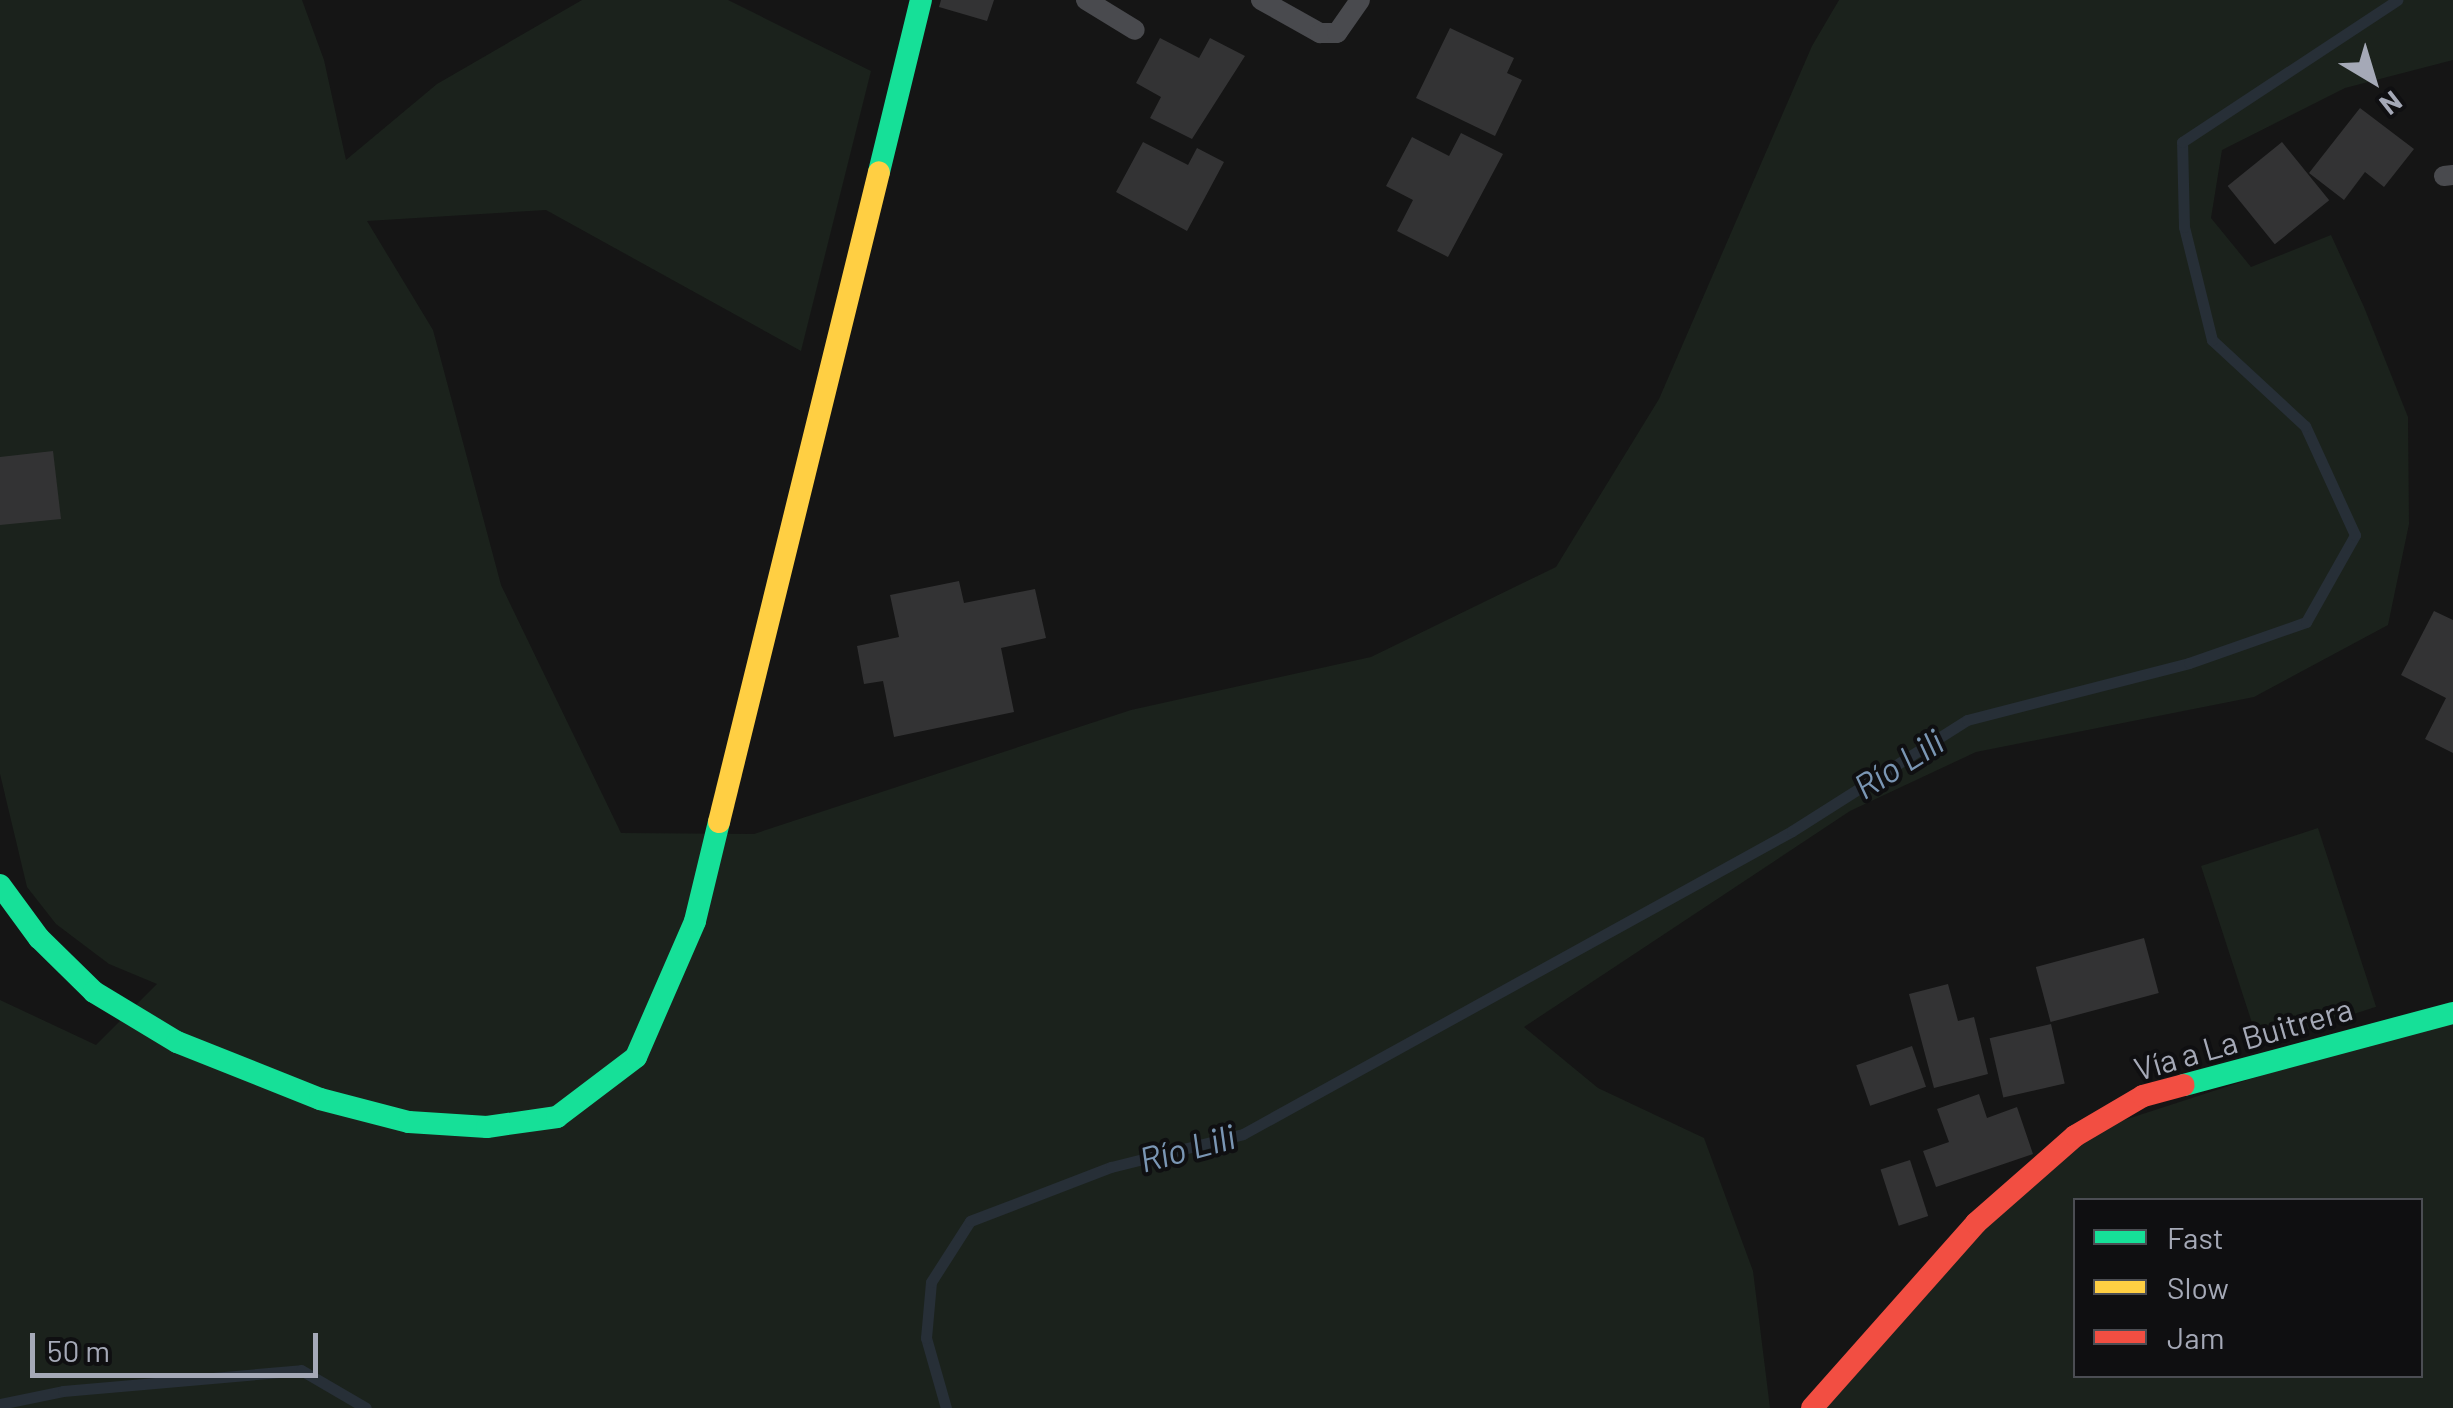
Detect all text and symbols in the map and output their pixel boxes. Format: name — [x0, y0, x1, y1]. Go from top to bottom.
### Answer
north arrow — [2323, 30, 2423, 130]
text: N — [2374, 85, 2409, 123]
water label: Río Lili — [1845, 719, 1951, 807]
street label: Vía a La Buitrera — [2130, 989, 2356, 1087]
water label: Río Lili — [1134, 1114, 1240, 1180]
legend — [2073, 1198, 2423, 1378]
text: Fast — [2167, 1219, 2224, 1255]
text: Slow — [2167, 1269, 2229, 1305]
scale bar — [35, 1313, 322, 1375]
text: Jam — [2167, 1319, 2224, 1355]
text: 50 m — [47, 1332, 110, 1368]

